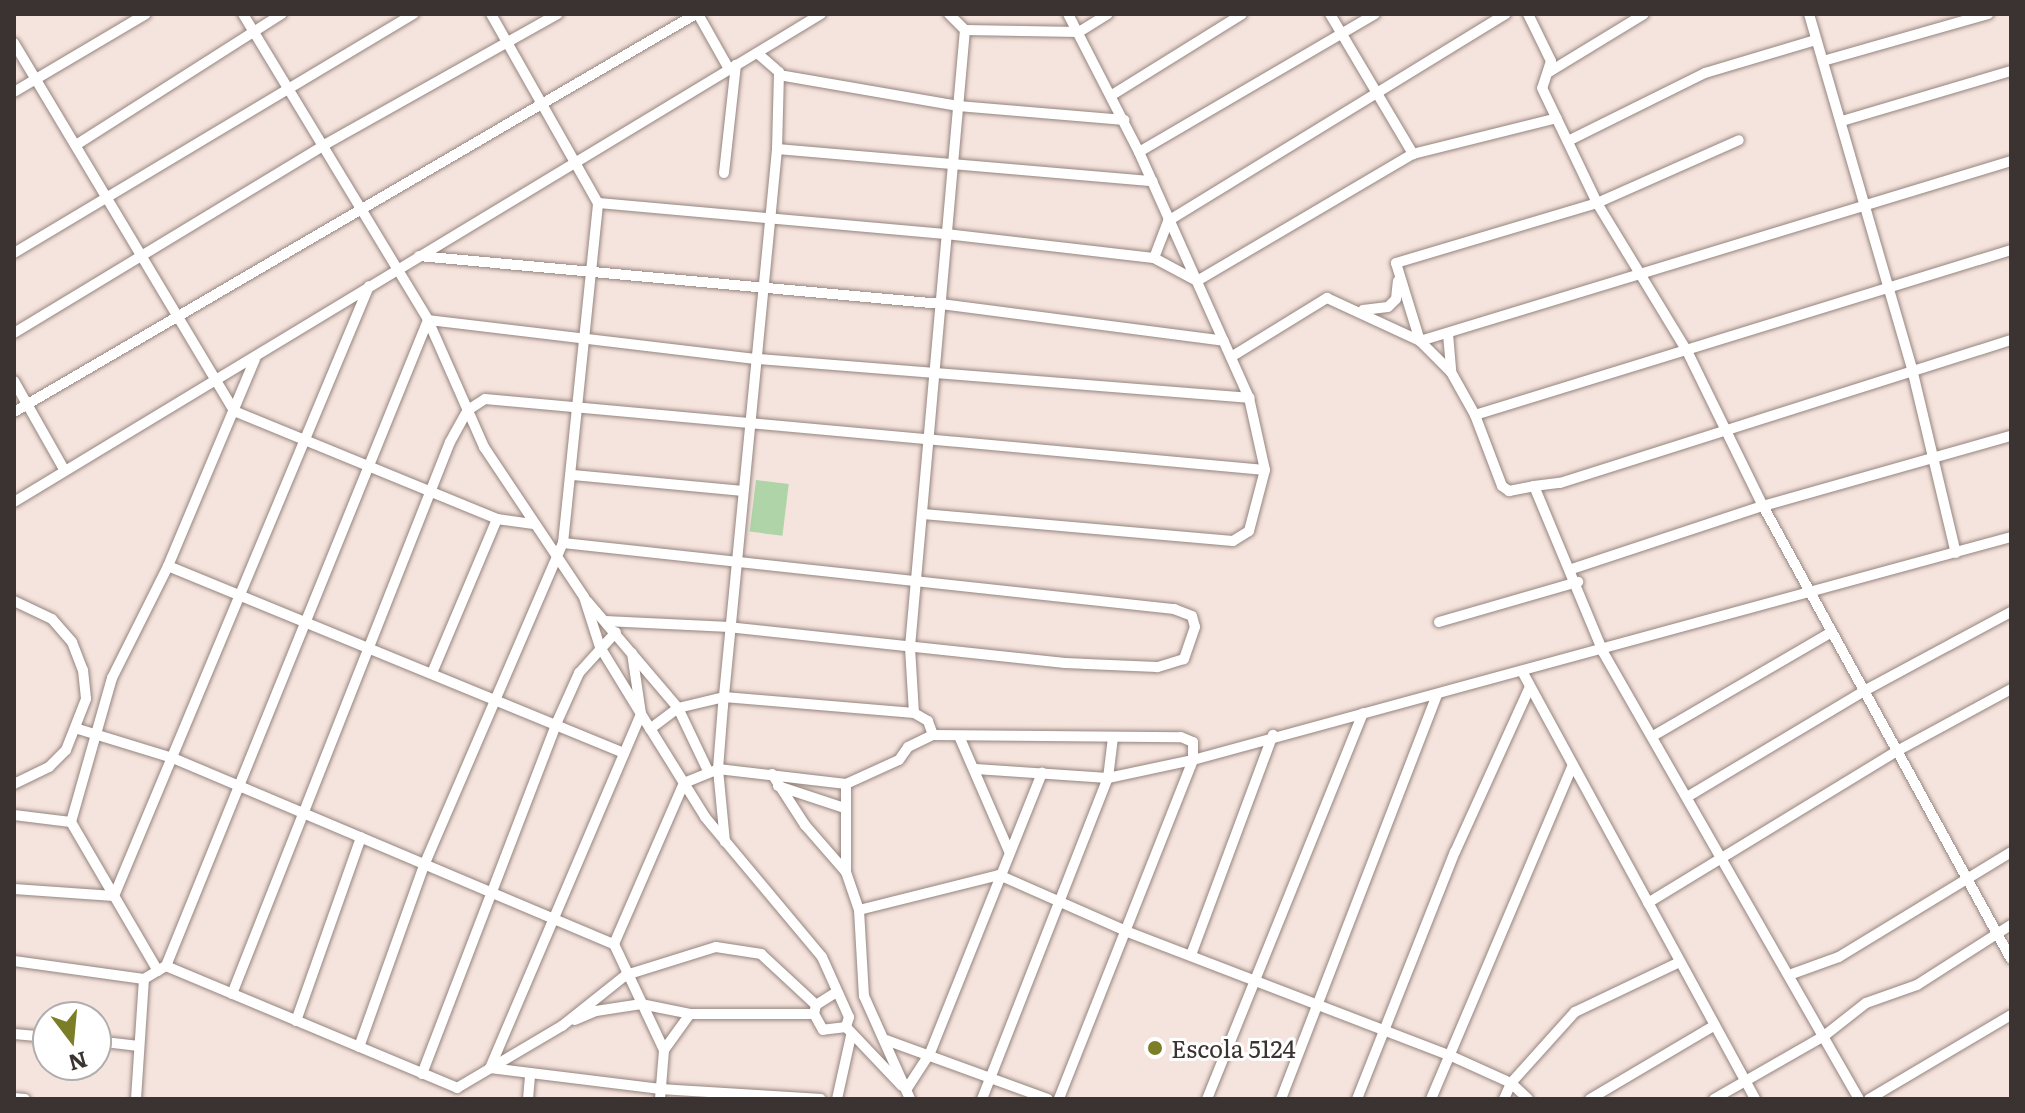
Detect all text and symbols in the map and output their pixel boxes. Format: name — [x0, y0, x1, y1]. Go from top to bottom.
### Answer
north arrow — [32, 1001, 112, 1081]
place label: Escola 5124 — [1171, 1034, 1296, 1062]
marker: Escola 5124 — [1146, 1039, 1164, 1057]
text: N — [65, 1044, 92, 1081]

